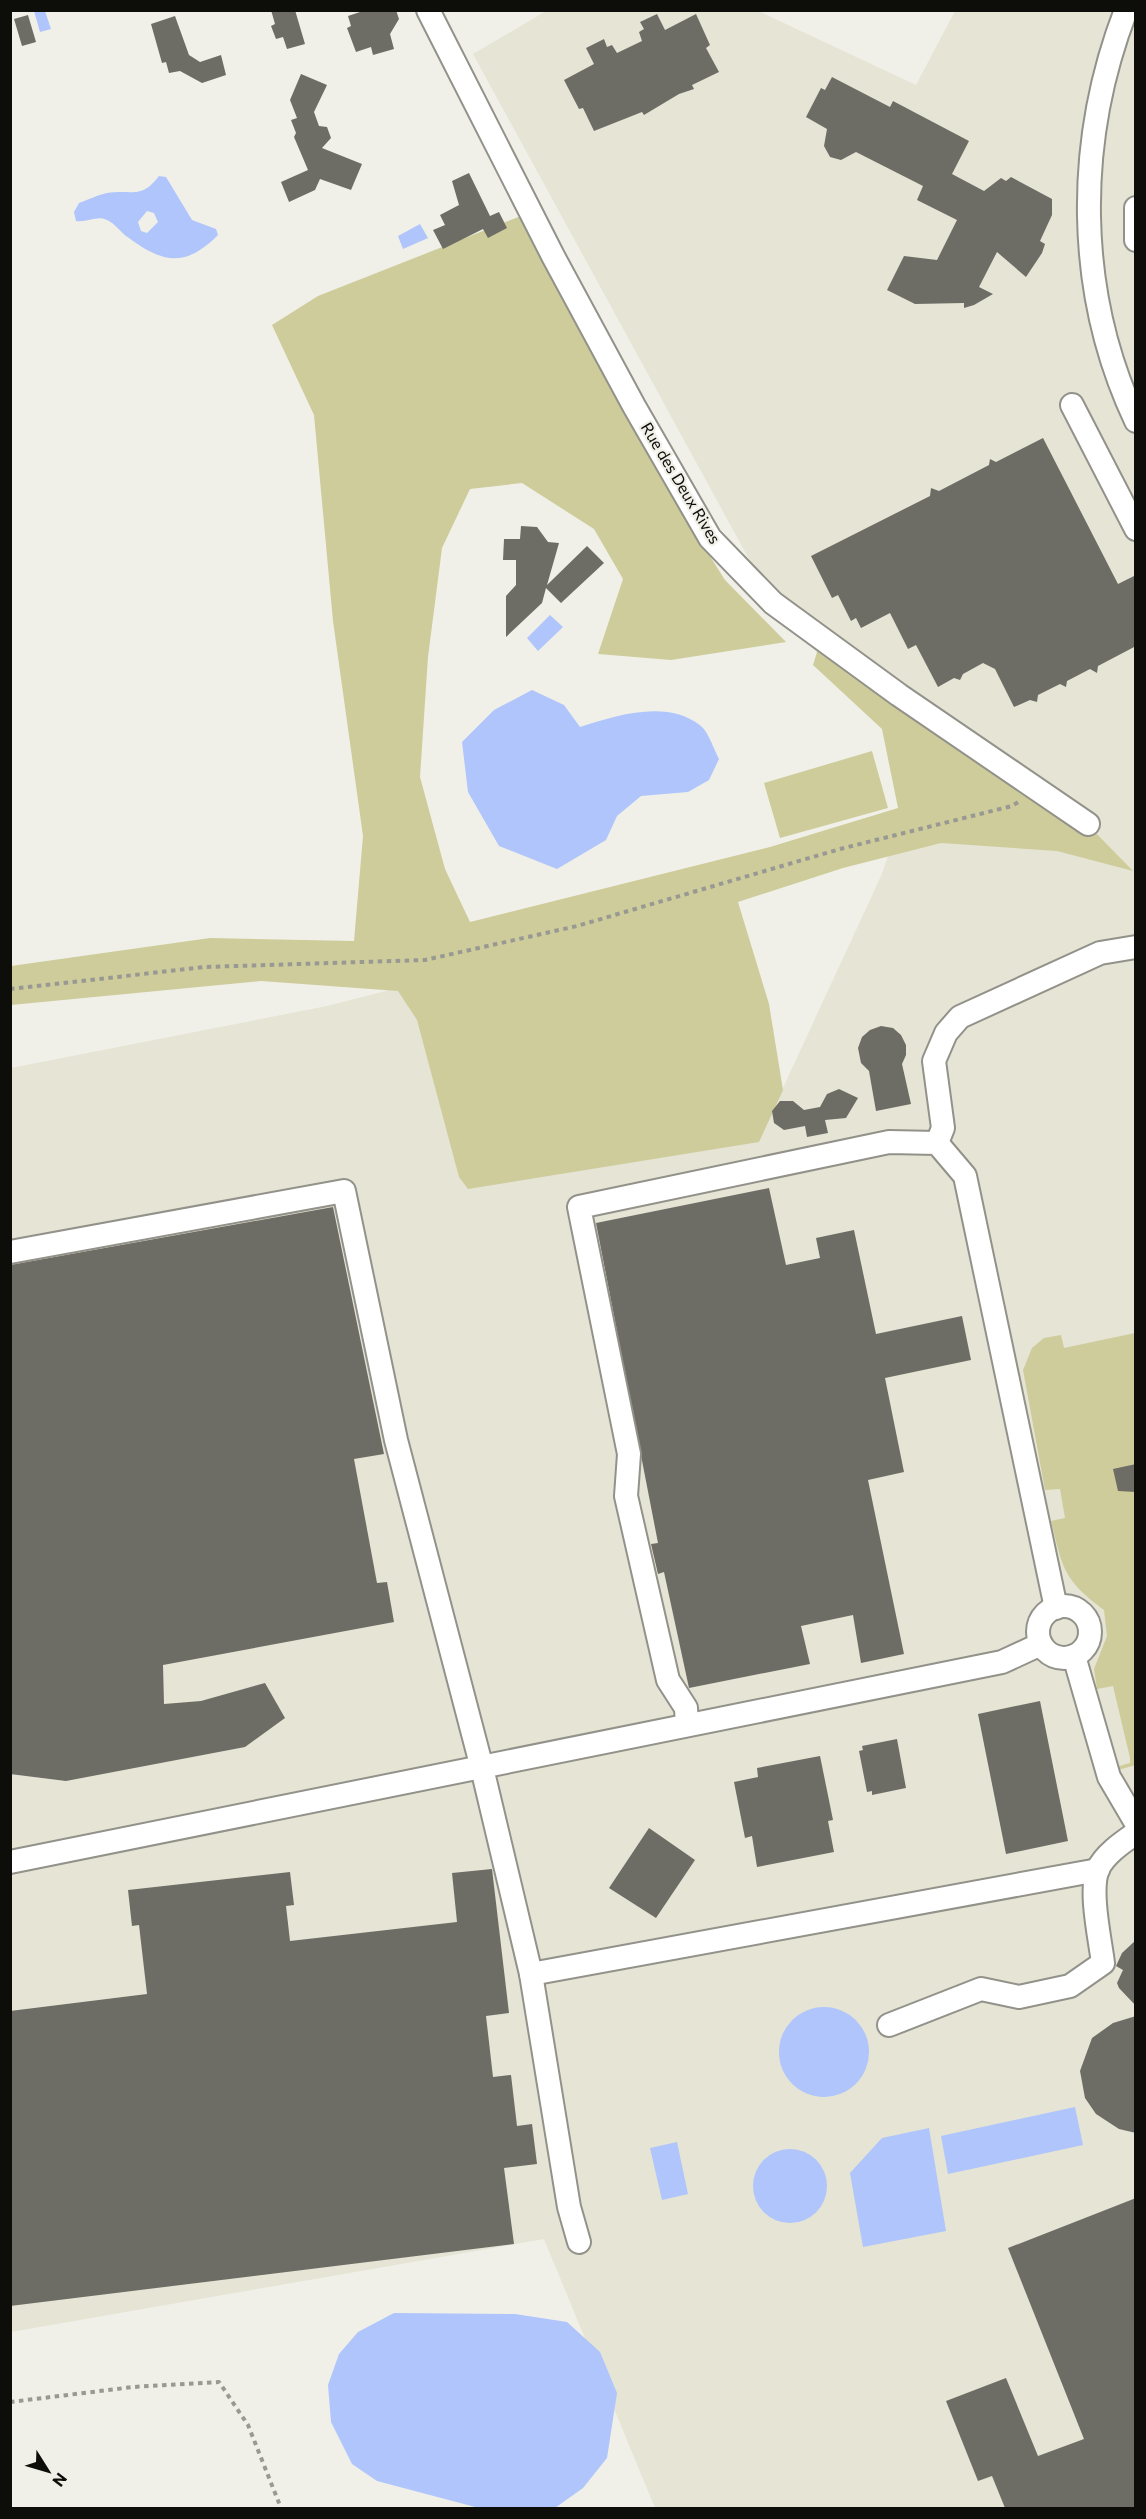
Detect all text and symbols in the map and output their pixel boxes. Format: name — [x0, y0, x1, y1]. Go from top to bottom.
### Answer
street label: Rue des Deux Rives — [638, 419, 725, 547]
north arrow — [18, 2441, 78, 2501]
text: N — [49, 2470, 72, 2491]

